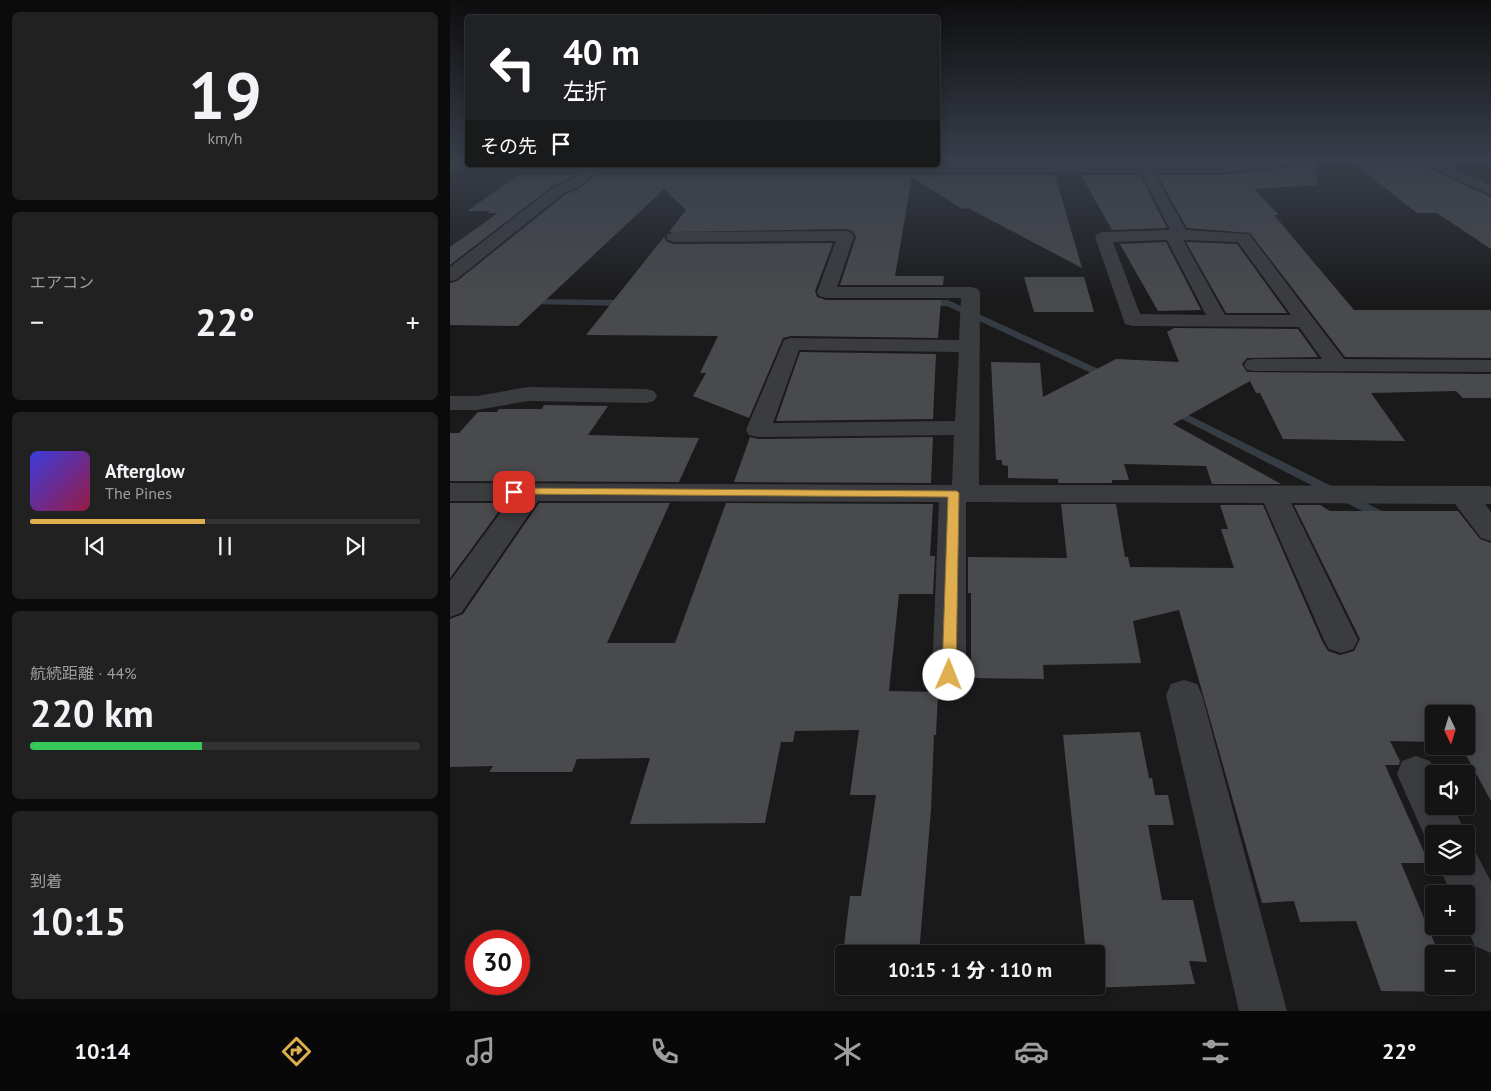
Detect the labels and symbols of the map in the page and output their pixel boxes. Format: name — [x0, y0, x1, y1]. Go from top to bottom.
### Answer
pin — [493, 471, 535, 513]
position arrow — [922, 648, 974, 700]
north arrow — [1425, 705, 1475, 755]
speed limit sign: 30 — [465, 930, 530, 995]

